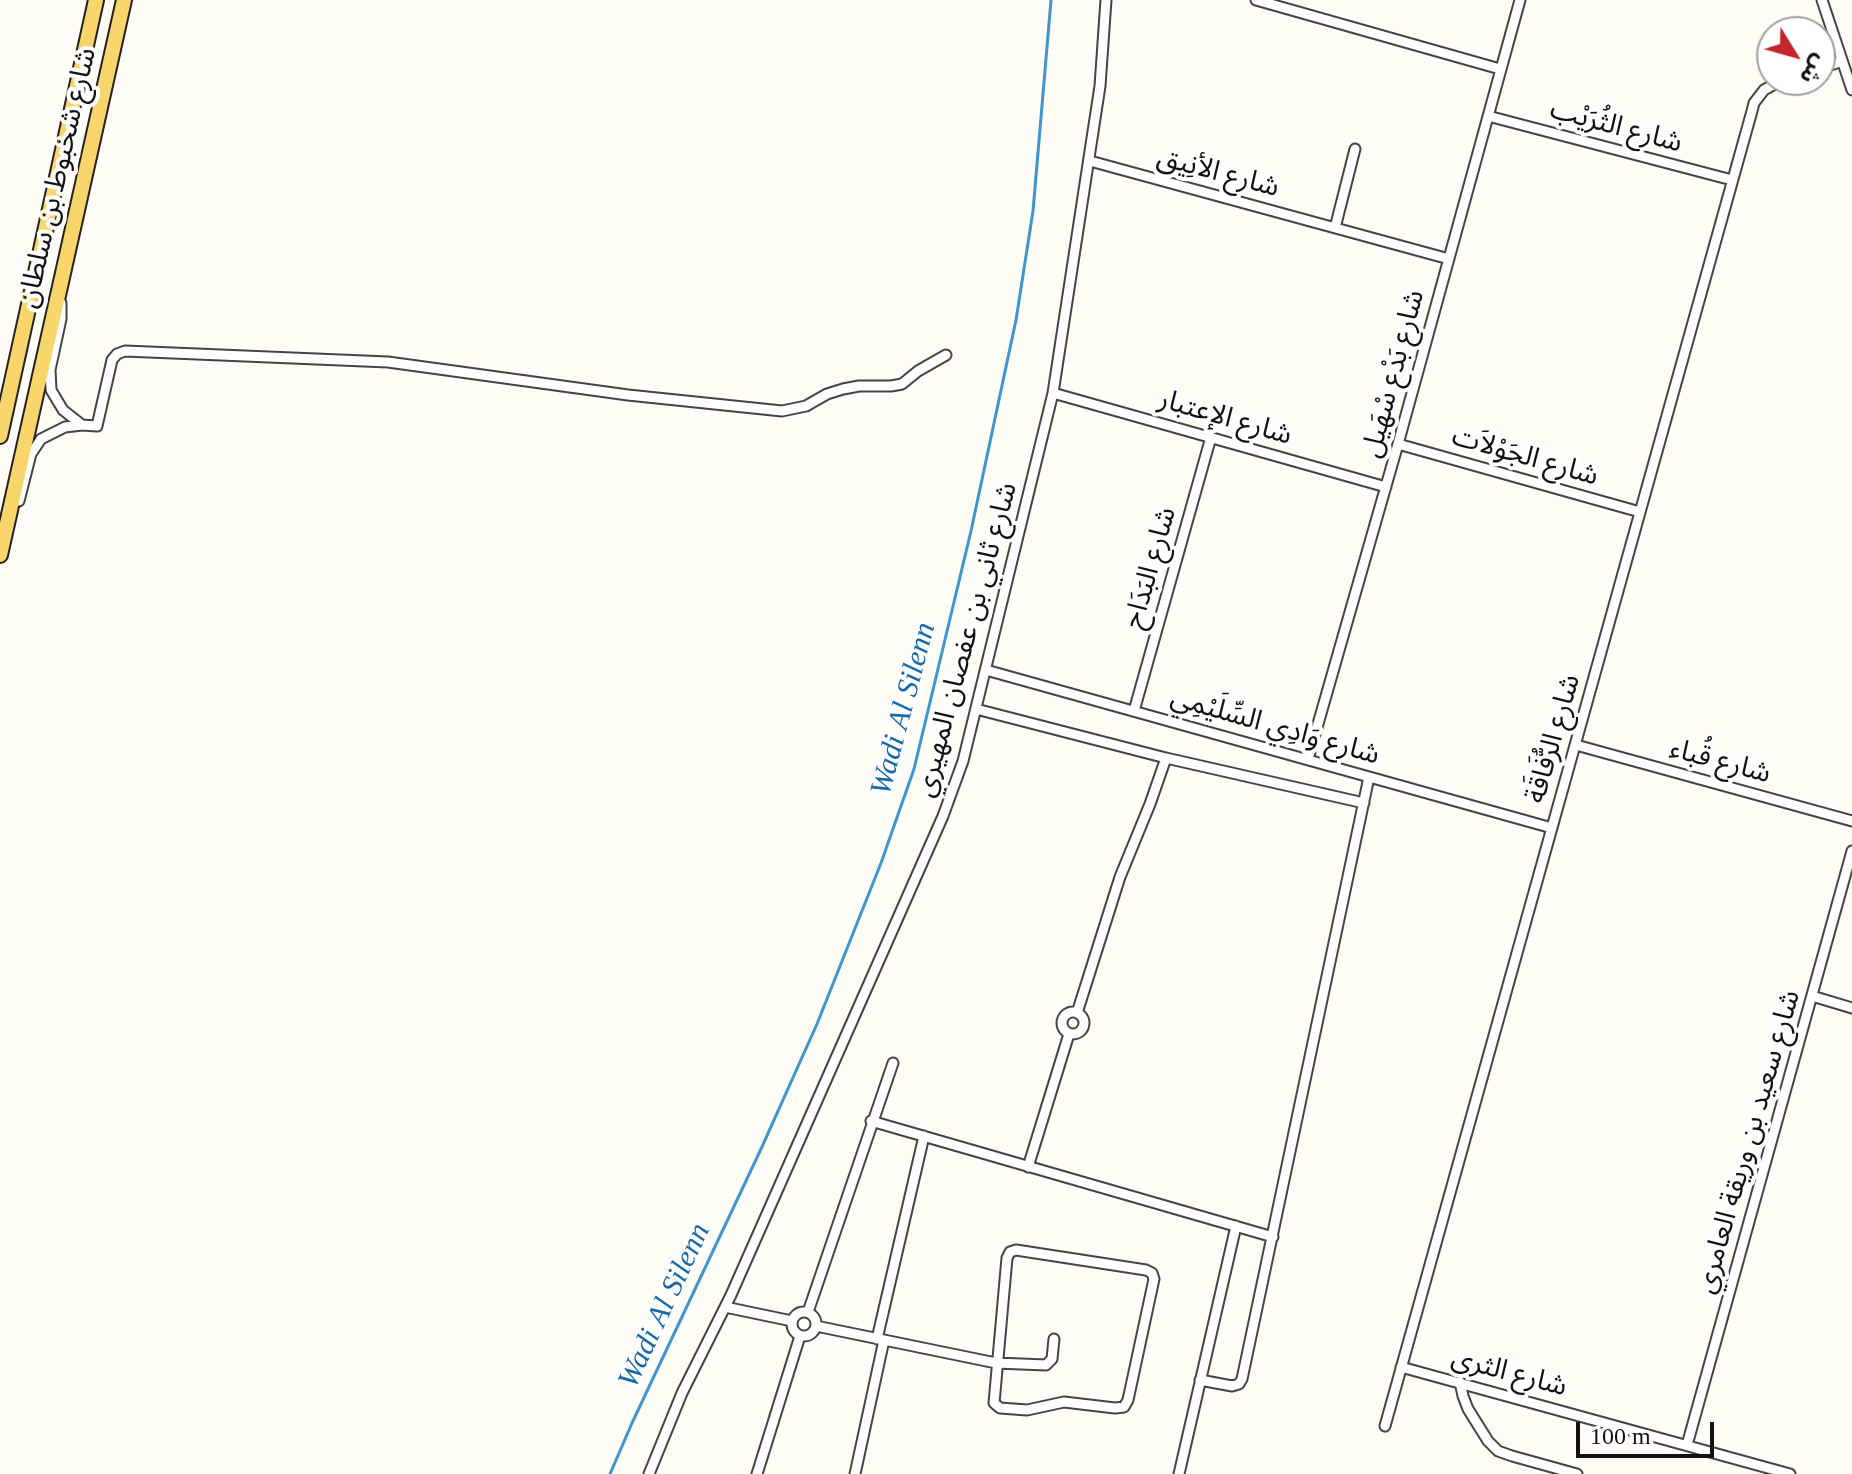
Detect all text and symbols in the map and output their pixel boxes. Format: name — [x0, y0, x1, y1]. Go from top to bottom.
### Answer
north arrow — [1756, 16, 1836, 96]
street label: شارع شخبوط بن سلطان — [12, 45, 104, 311]
text: ش — [1795, 50, 1833, 89]
street label: شارع الثُرَيْب — [1546, 93, 1686, 161]
street label: شارع الأنِيق — [1153, 141, 1283, 205]
street label: شارع بَدْع سْهَيل — [1355, 286, 1433, 462]
street label: شارع الإعتبار — [1154, 383, 1296, 453]
street label: شارع الجَوْلاَت — [1448, 420, 1602, 494]
street label: شارع ثاني بن عفصان المهيري — [909, 479, 1025, 801]
street label: شارع البَدَاح — [1118, 503, 1184, 633]
water label: Wadi Al Silenn — [864, 619, 944, 799]
street label: شارع الرُّفَاقَة — [1520, 671, 1588, 807]
street label: شارع وَادِي السِّلَيْمِي — [1167, 681, 1383, 773]
street label: شارع قُباء — [1666, 732, 1774, 792]
street label: شارع سعيد بن وريقة العامري — [1690, 986, 1808, 1298]
water label: Wadi Al Silenn — [611, 1218, 719, 1394]
street label: شارع الثرى — [1448, 1341, 1570, 1405]
scale bar — [1580, 1406, 1718, 1456]
text: 100 m — [1590, 1423, 1651, 1449]

